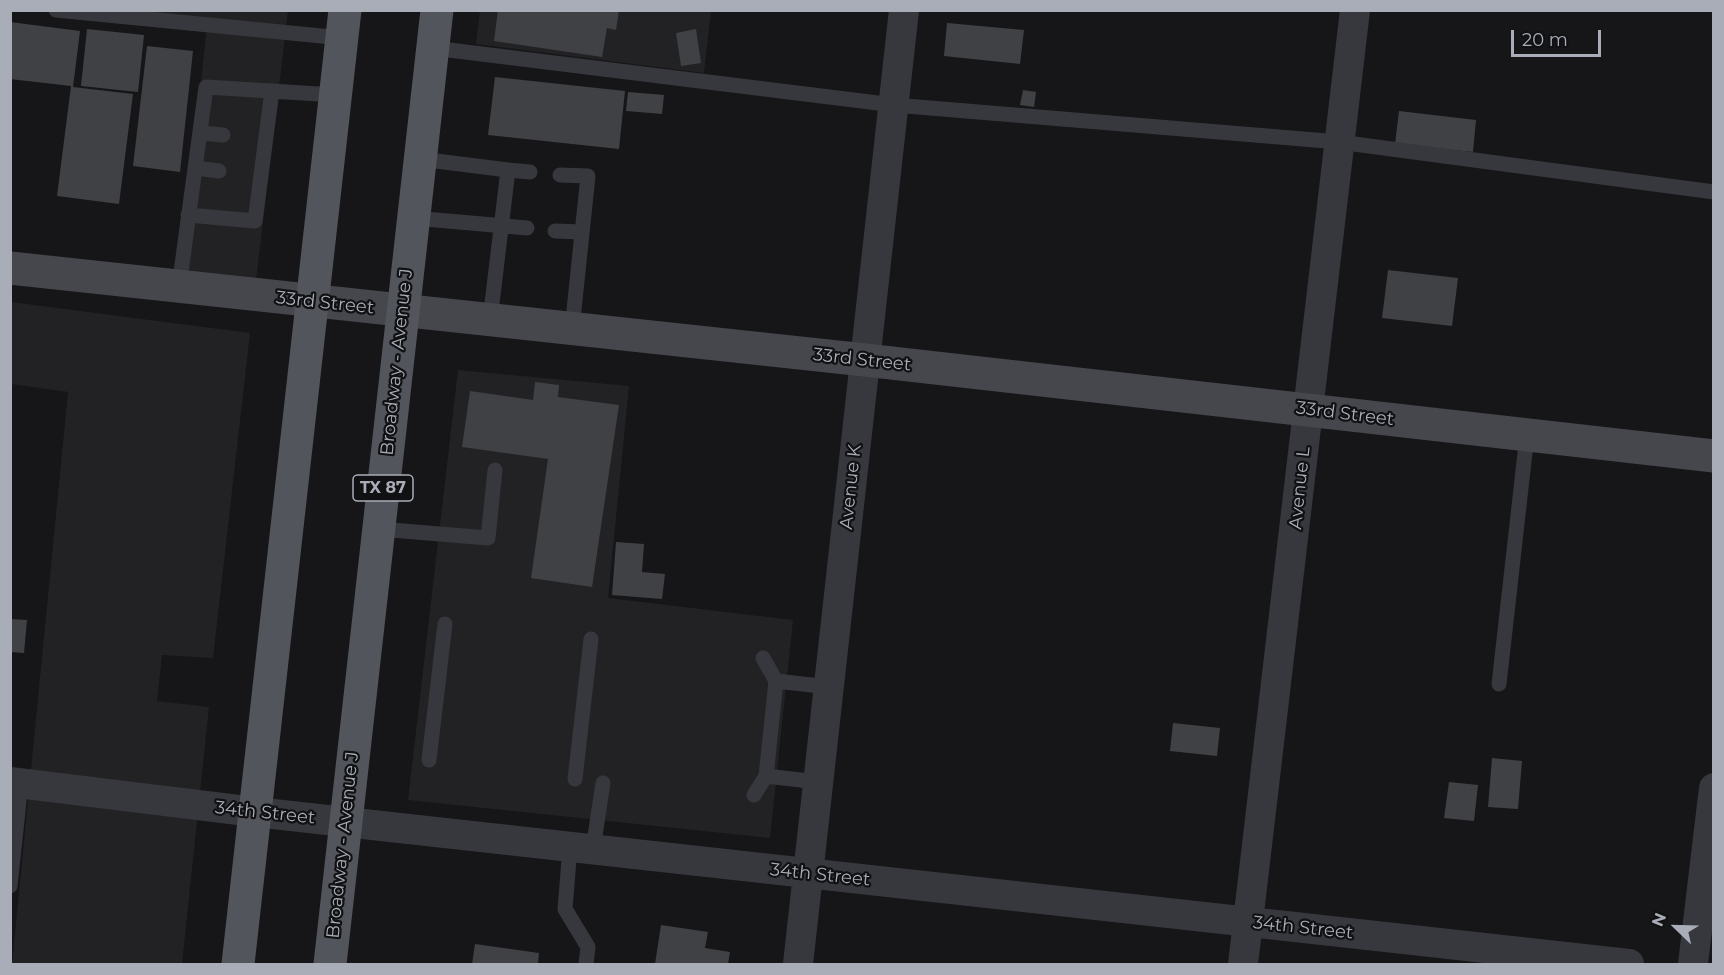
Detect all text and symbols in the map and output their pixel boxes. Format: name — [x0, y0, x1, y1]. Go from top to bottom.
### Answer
scale bar — [1514, 18, 1604, 56]
text: 20 m — [1522, 29, 1568, 51]
street label: Broadway - Avenue J — [376, 267, 418, 457]
street label: 33rd Street — [275, 287, 375, 319]
street label: 33rd Street — [812, 344, 912, 376]
street label: 33rd Street — [1295, 397, 1395, 431]
street label: Avenue K — [836, 443, 866, 531]
street label: Avenue L — [1285, 445, 1315, 531]
road number: TX 87 — [353, 475, 413, 501]
street label: Broadway - Avenue J — [322, 750, 364, 940]
street label: 34th Street — [214, 797, 316, 829]
street label: 34th Street — [769, 859, 871, 891]
north arrow — [1646, 897, 1706, 957]
text: N — [1648, 910, 1670, 929]
street label: 34th Street — [1252, 912, 1354, 944]

